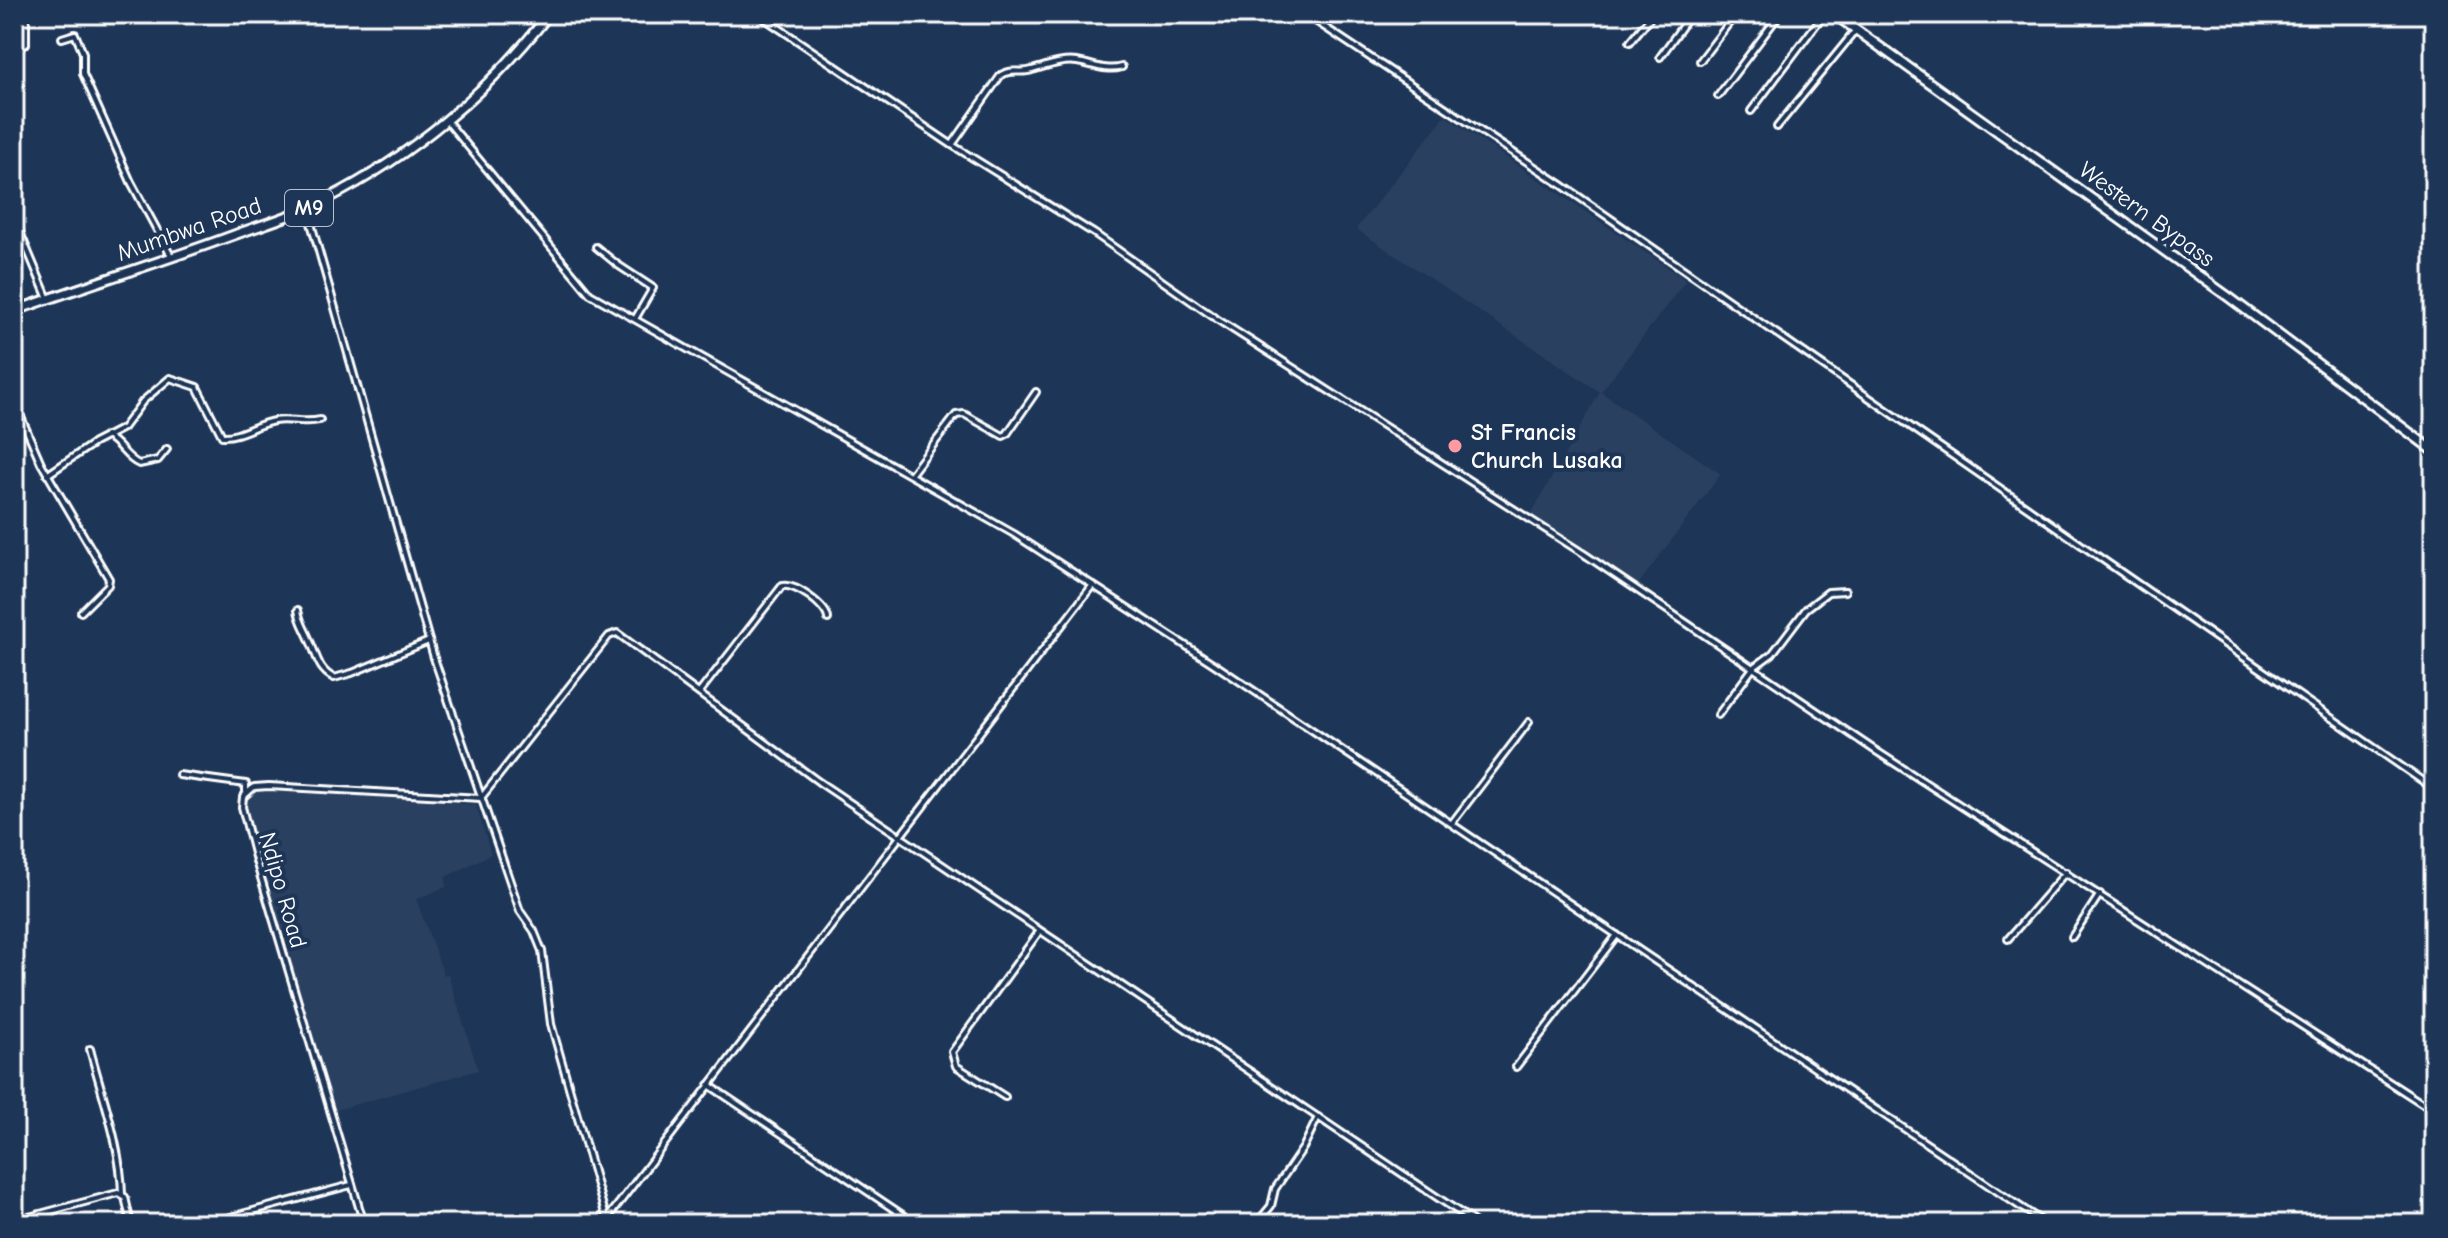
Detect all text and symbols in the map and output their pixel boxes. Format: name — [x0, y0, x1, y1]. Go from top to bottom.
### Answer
street label: Western Bypass — [2074, 155, 2220, 273]
road number: M9 — [285, 190, 333, 226]
street label: Mumbwa Road — [113, 191, 265, 267]
place label: St Francis Church Lusaka — [1471, 418, 1623, 474]
marker: St Francis Church Lusaka — [1446, 437, 1464, 455]
street label: Ndipo Road — [253, 829, 313, 951]

